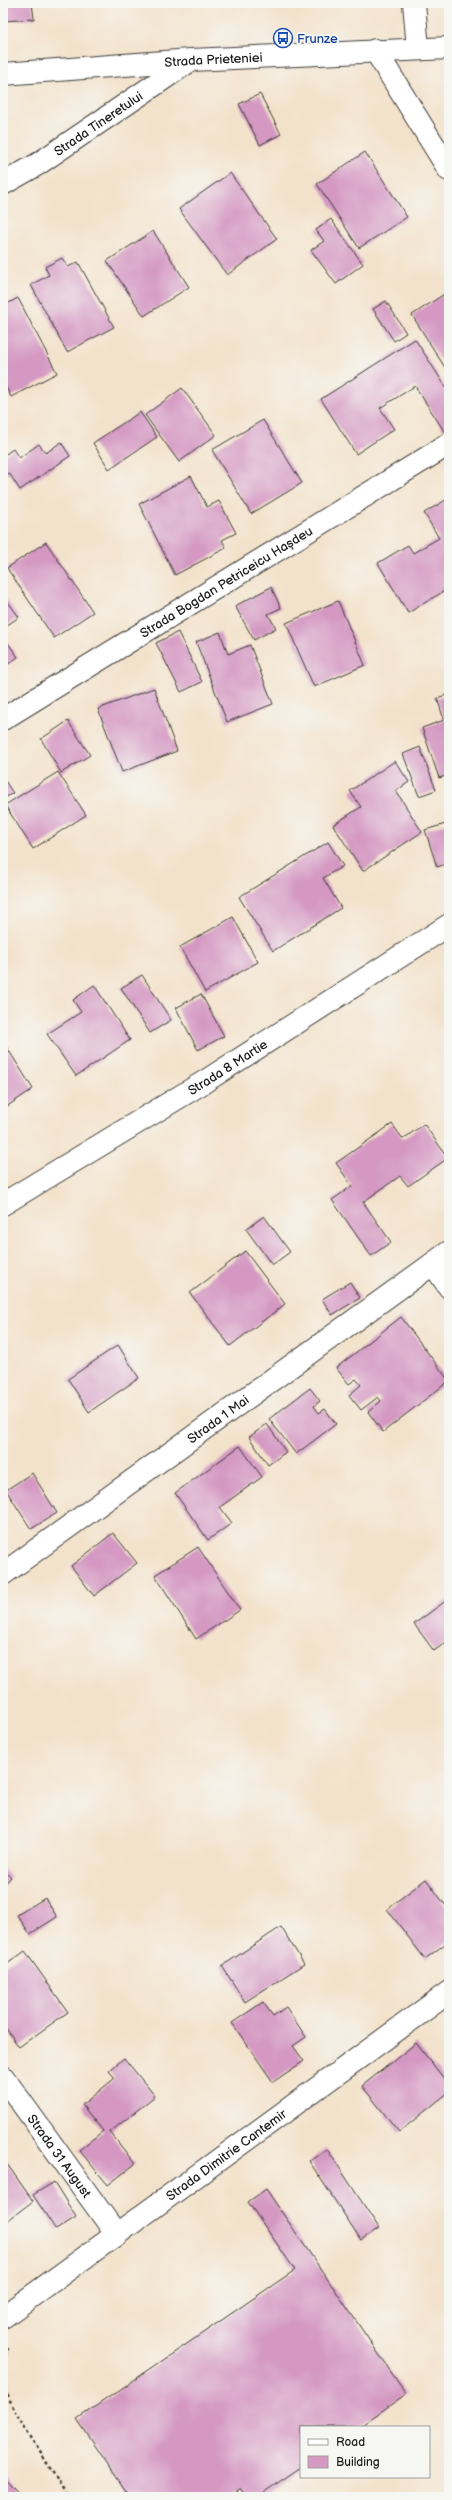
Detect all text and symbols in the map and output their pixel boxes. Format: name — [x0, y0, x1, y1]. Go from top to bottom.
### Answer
bus stop icon: Frunze — [272, 27, 294, 49]
place label: Frunze — [297, 31, 338, 47]
street label: Strada Prieteniei — [164, 50, 263, 71]
street label: Strada Tineretului — [51, 88, 146, 160]
street label: Strada Bogdan Petriceicu Hașdeu — [137, 523, 316, 642]
street label: Strada 8 Martie — [185, 1036, 271, 1099]
street label: Strada 1 Mai — [184, 1392, 252, 1447]
street label: Strada Dimitrie Cantemir — [163, 2106, 290, 2204]
street label: Strada 31 August — [24, 2111, 94, 2201]
legend — [300, 2426, 430, 2478]
text: Road — [336, 2435, 365, 2450]
text: Building — [336, 2455, 380, 2470]

